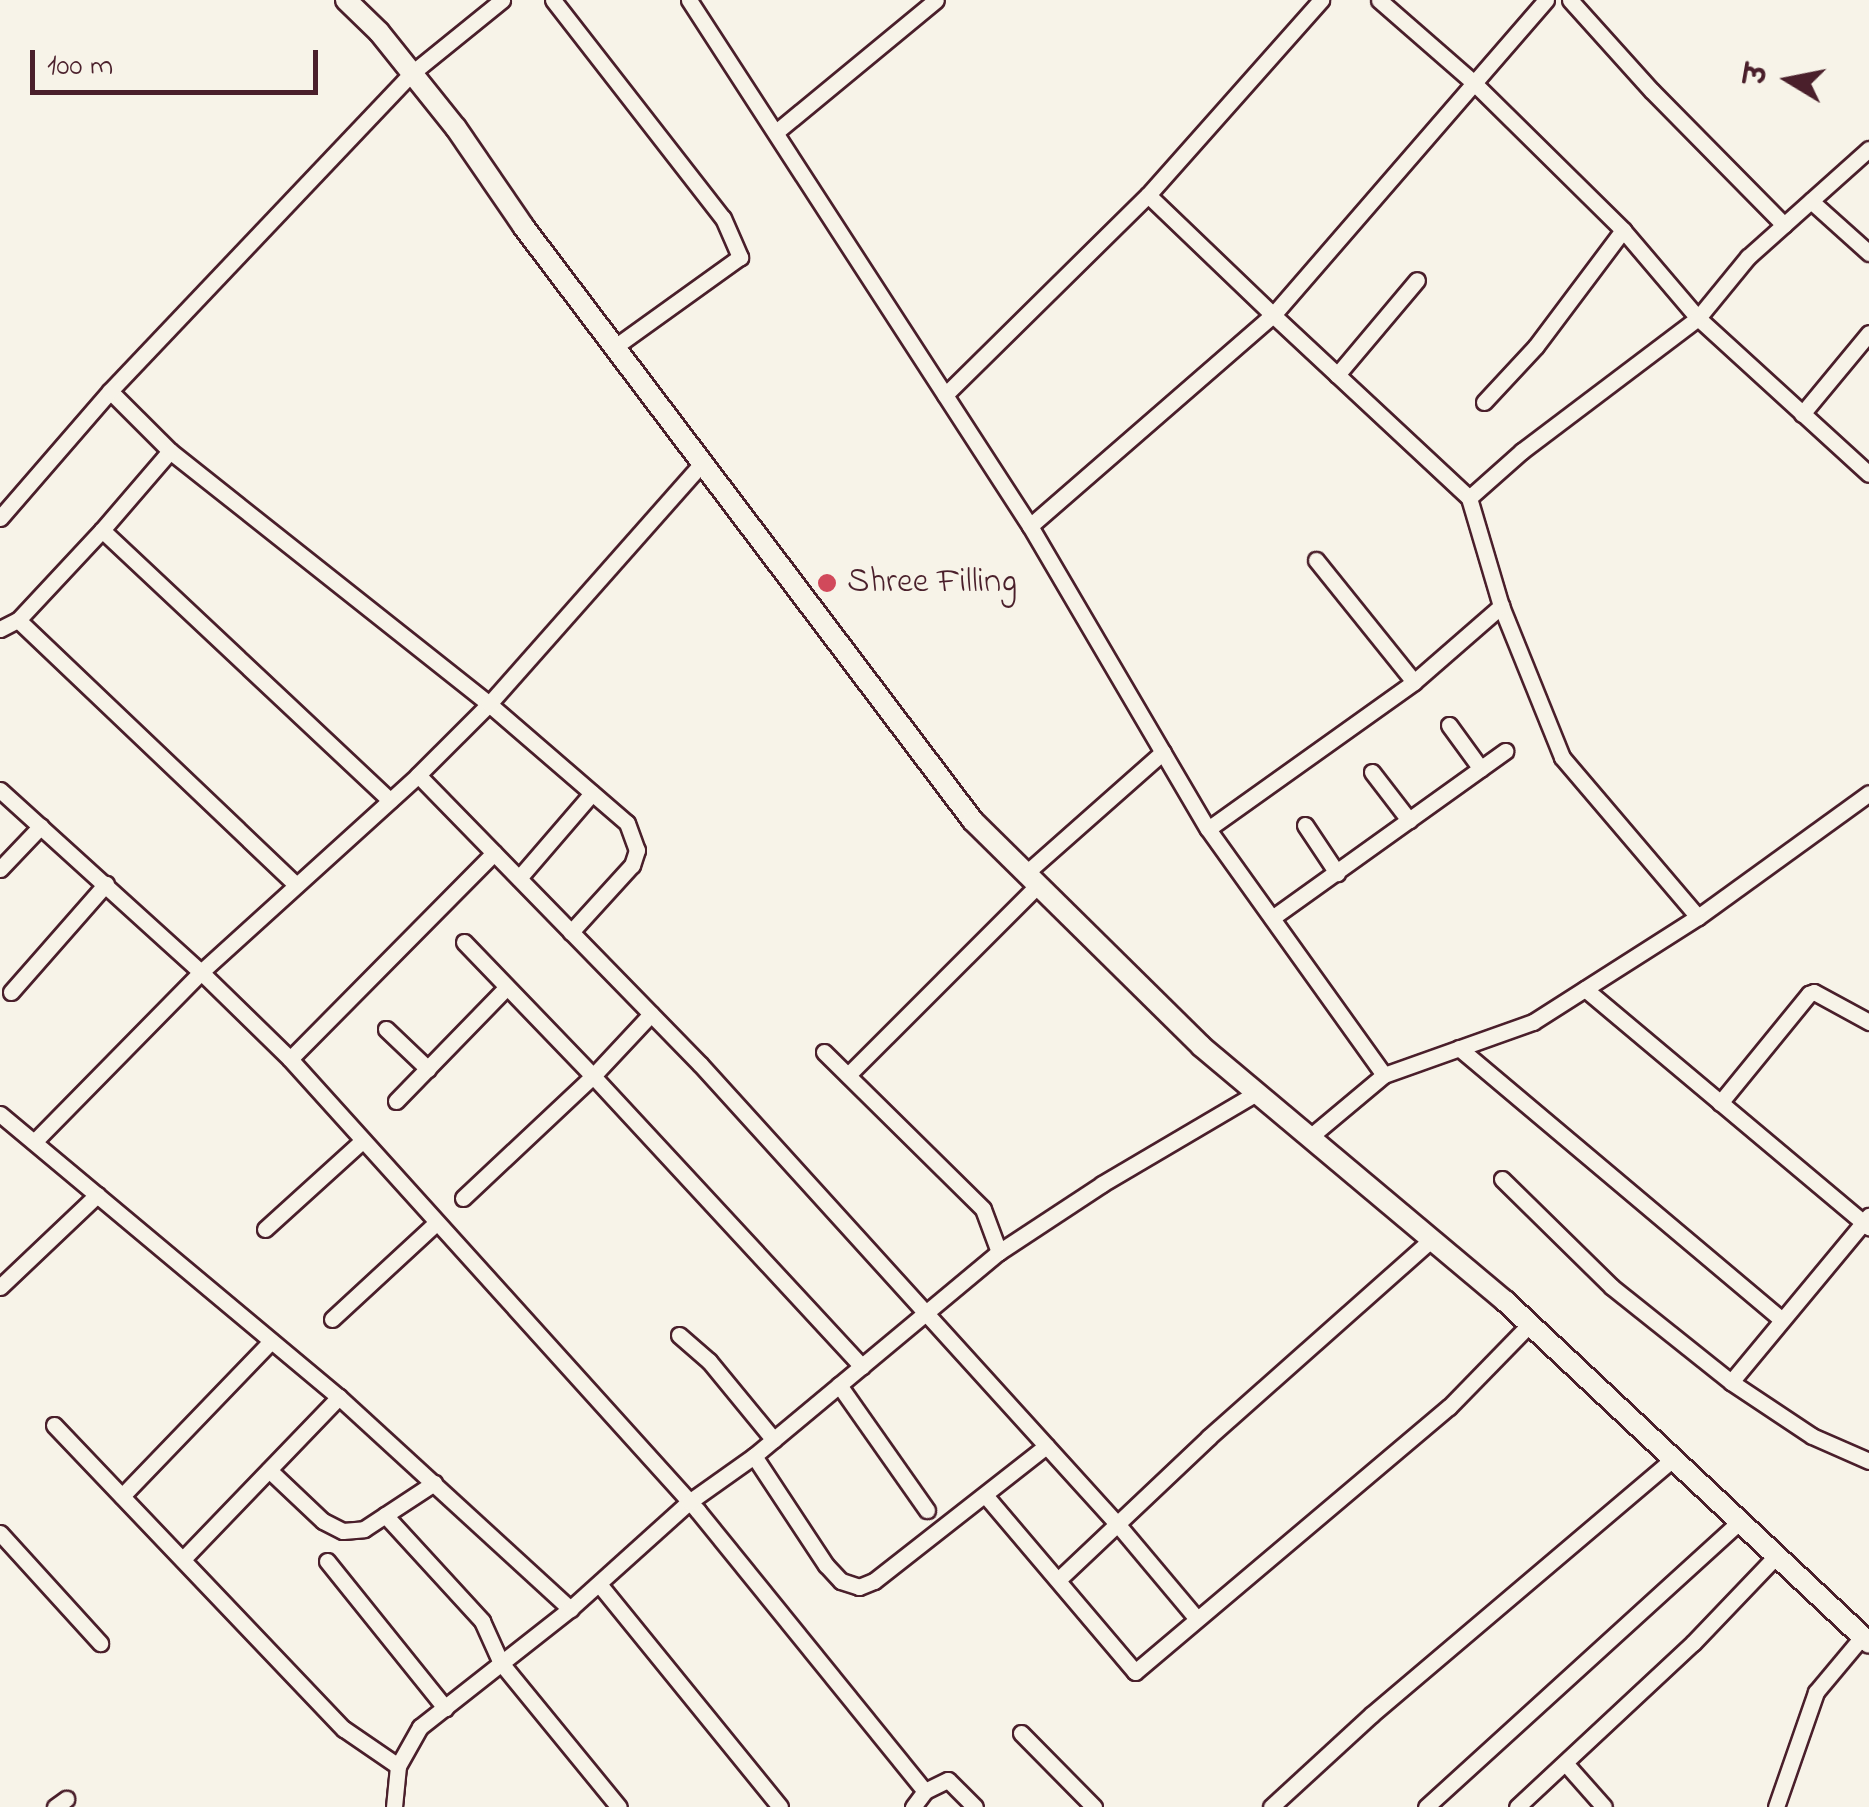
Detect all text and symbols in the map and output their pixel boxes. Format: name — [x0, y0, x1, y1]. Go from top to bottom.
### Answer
scale bar — [35, 30, 322, 92]
north arrow — [1739, 30, 1839, 130]
text: 100 m — [47, 45, 113, 89]
text: उ — [1737, 62, 1781, 87]
place label: Shree Filling — [847, 562, 1017, 604]
marker: Shree Filling — [816, 572, 838, 594]

